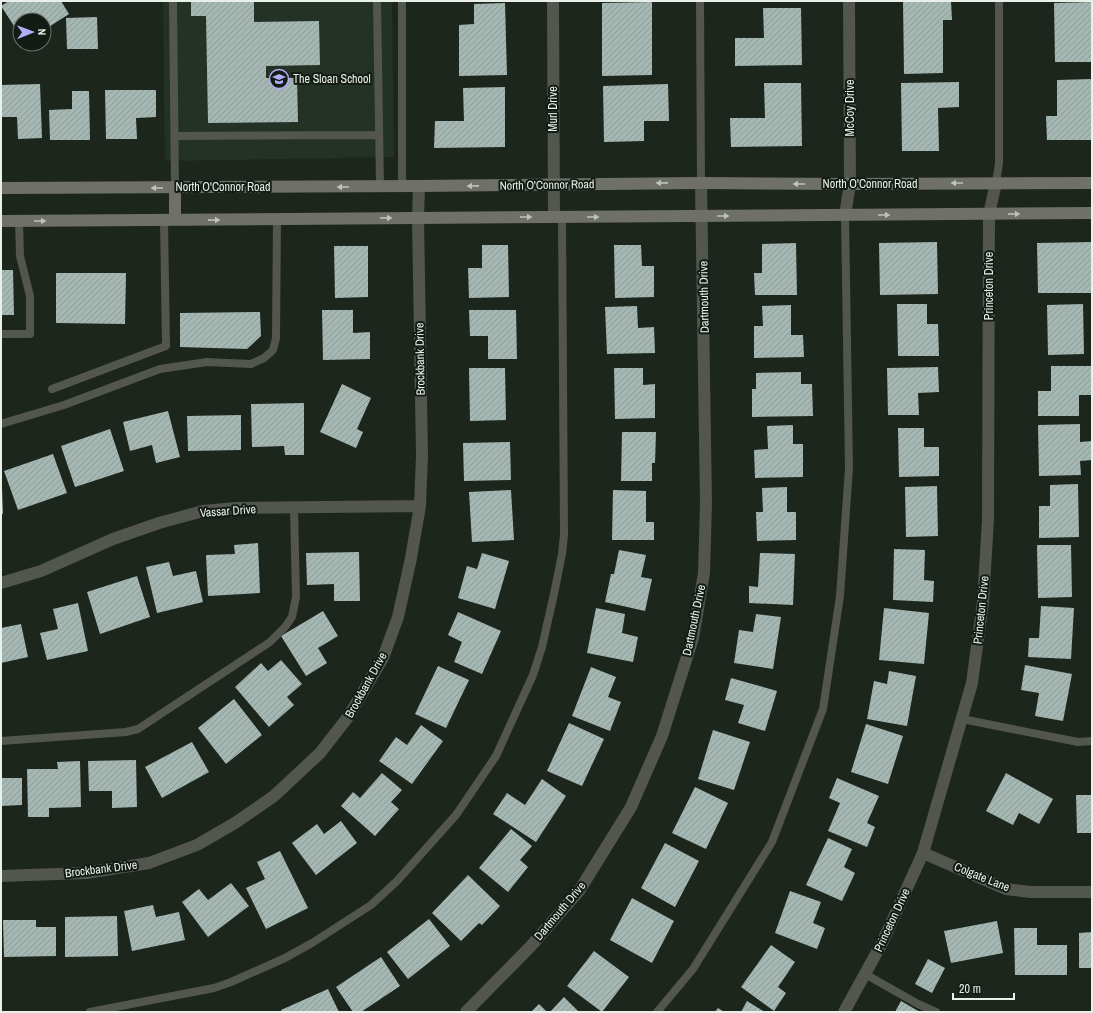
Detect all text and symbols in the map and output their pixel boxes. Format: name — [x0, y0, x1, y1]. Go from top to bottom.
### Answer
north arrow — [12, 12, 52, 52]
text: N — [35, 28, 49, 35]
school or university icon: The Sloan School — [268, 68, 290, 90]
place label: The Sloan School — [293, 71, 371, 87]
street label: McCoy Drive — [842, 80, 858, 136]
street label: Murl Drive — [545, 86, 561, 132]
street label: North O'Connor Road — [499, 176, 595, 194]
street label: North O'Connor Road — [823, 176, 917, 192]
street label: North O'Connor Road — [176, 179, 270, 195]
one-way arrow — [656, 180, 668, 187]
one-way arrow — [950, 180, 963, 186]
one-way arrow — [792, 181, 805, 187]
one-way arrow — [466, 183, 479, 189]
one-way arrow — [336, 184, 349, 190]
one-way arrow — [150, 185, 163, 191]
one-way arrow — [1008, 211, 1021, 217]
one-way arrow — [878, 212, 891, 218]
one-way arrow — [717, 213, 730, 219]
one-way arrow — [520, 214, 533, 220]
one-way arrow — [587, 214, 600, 220]
one-way arrow — [380, 215, 393, 221]
one-way arrow — [208, 217, 221, 223]
one-way arrow — [34, 218, 47, 224]
street label: Princeton Drive — [981, 252, 997, 320]
street label: Dartmouth Drive — [695, 261, 713, 333]
street label: Brockbank Drive — [411, 322, 429, 396]
street label: Vassar Drive — [199, 501, 257, 521]
street label: Princeton Drive — [969, 575, 993, 645]
street label: Dartmouth Drive — [679, 583, 709, 657]
street label: Brockbank Drive — [341, 649, 391, 721]
street label: Brockbank Drive — [64, 857, 138, 881]
street label: Colgate Lane — [952, 859, 1012, 895]
street label: Dartmouth Drive — [531, 878, 589, 944]
street label: Princeton Drive — [870, 886, 914, 954]
scale bar — [953, 975, 1014, 1001]
text: 20 m — [959, 981, 981, 997]

